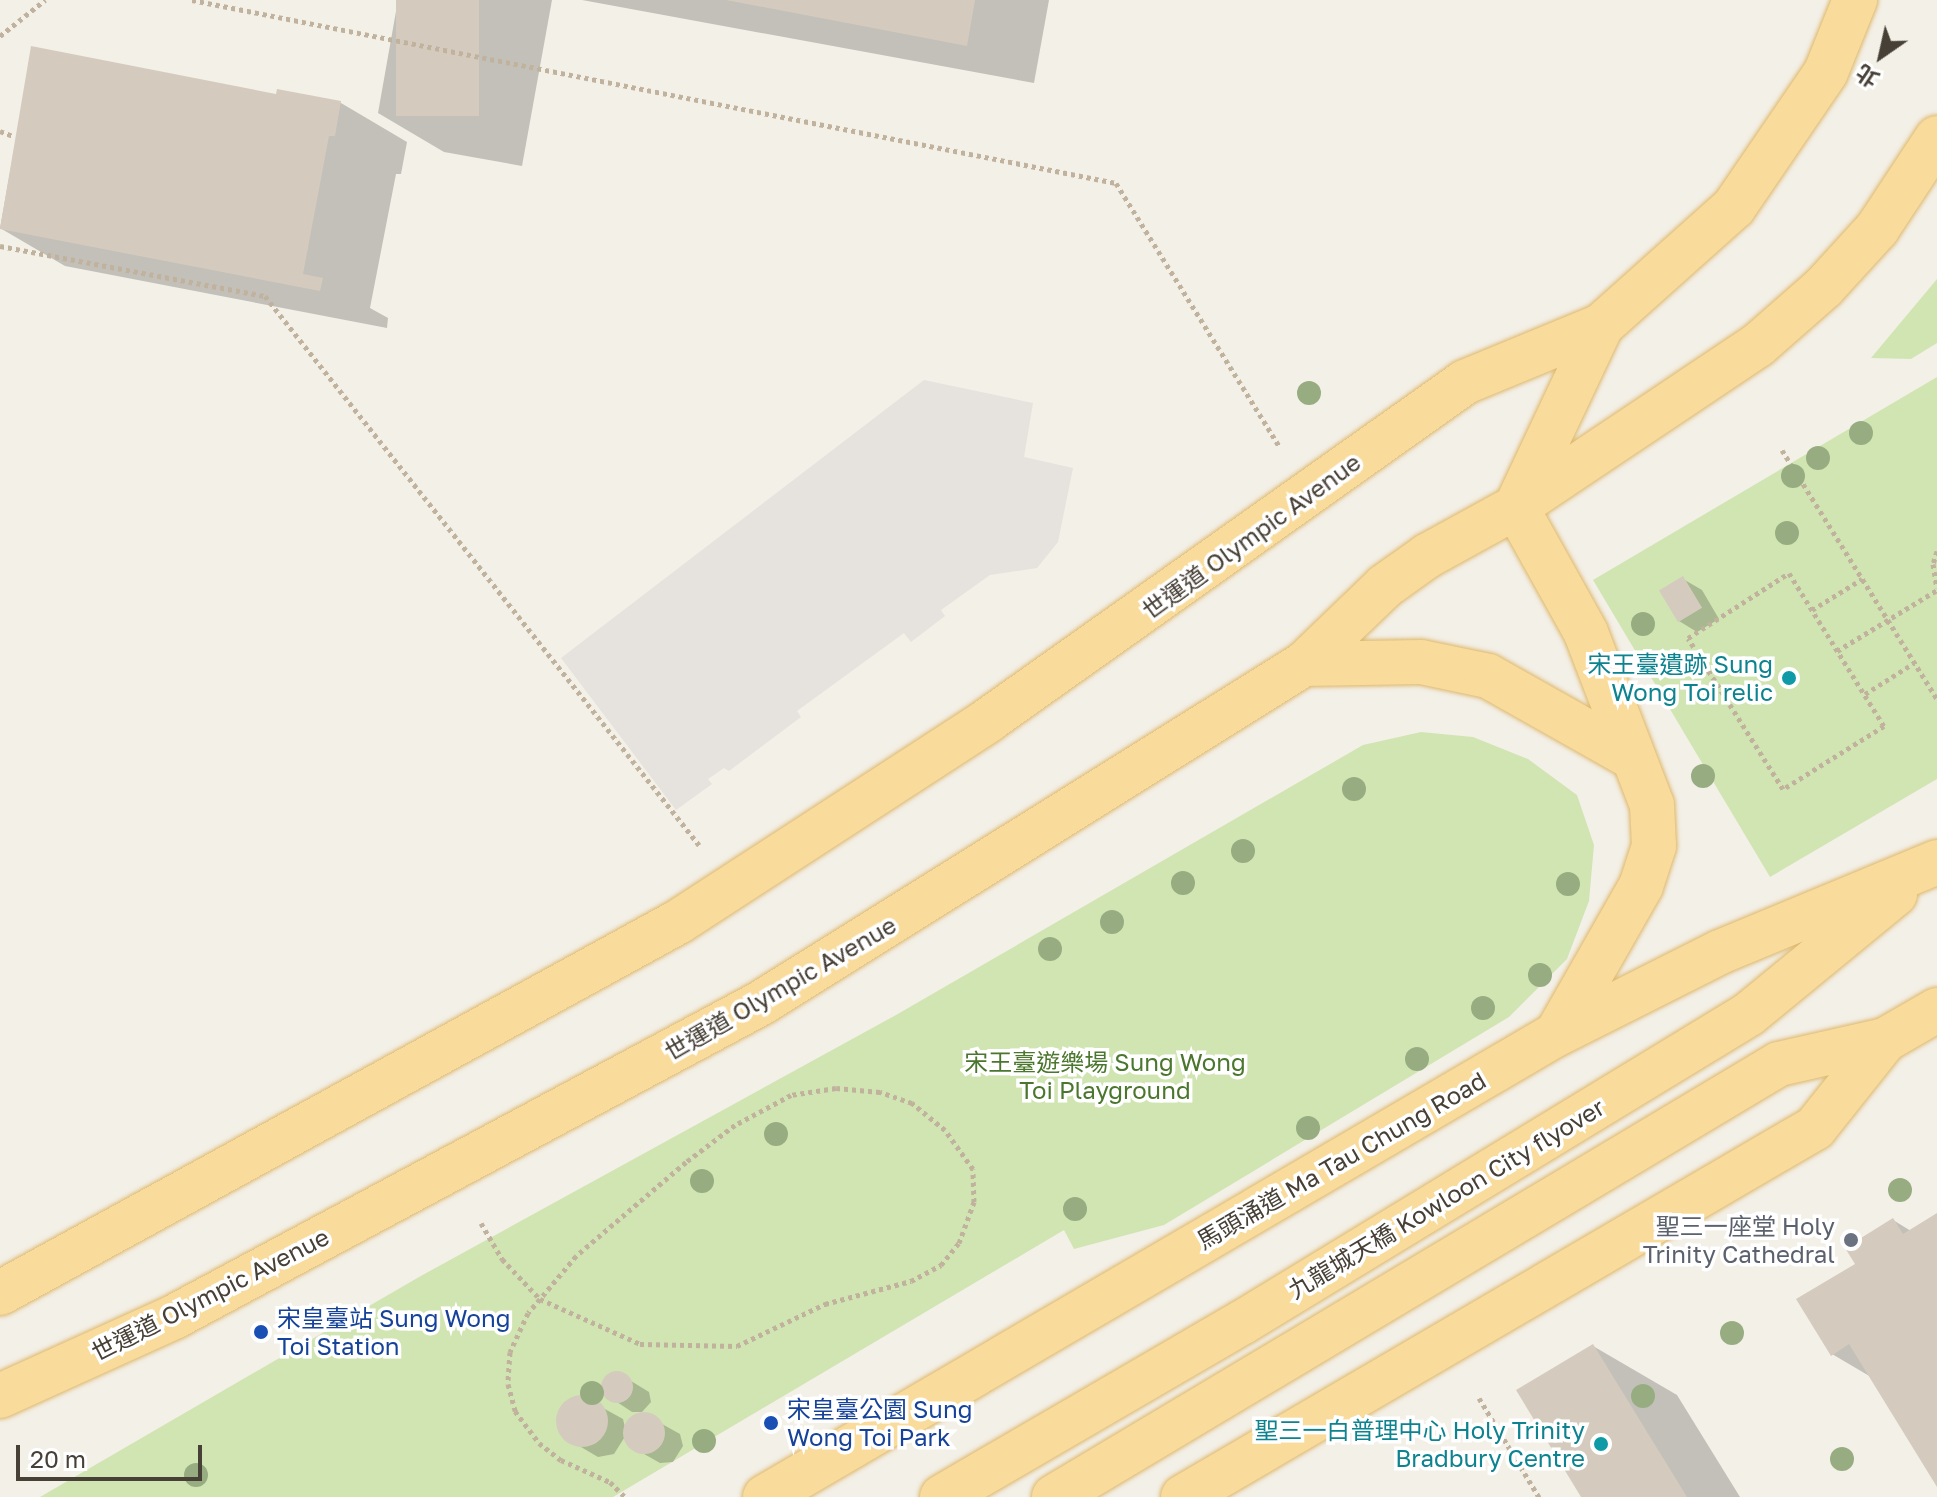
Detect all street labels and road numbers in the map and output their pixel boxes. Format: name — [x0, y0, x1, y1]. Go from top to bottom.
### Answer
street label: 世運道 Olympic Avenue — [1136, 447, 1366, 625]
street label: 世運道 Olympic Avenue — [659, 910, 901, 1066]
street label: 馬頭涌道 Ma Tau Chung Road — [1191, 1065, 1491, 1255]
street label: 九龍城天橋 Kowloon City flyover — [1283, 1092, 1609, 1304]
street label: 世運道 Olympic Avenue — [86, 1222, 334, 1366]

